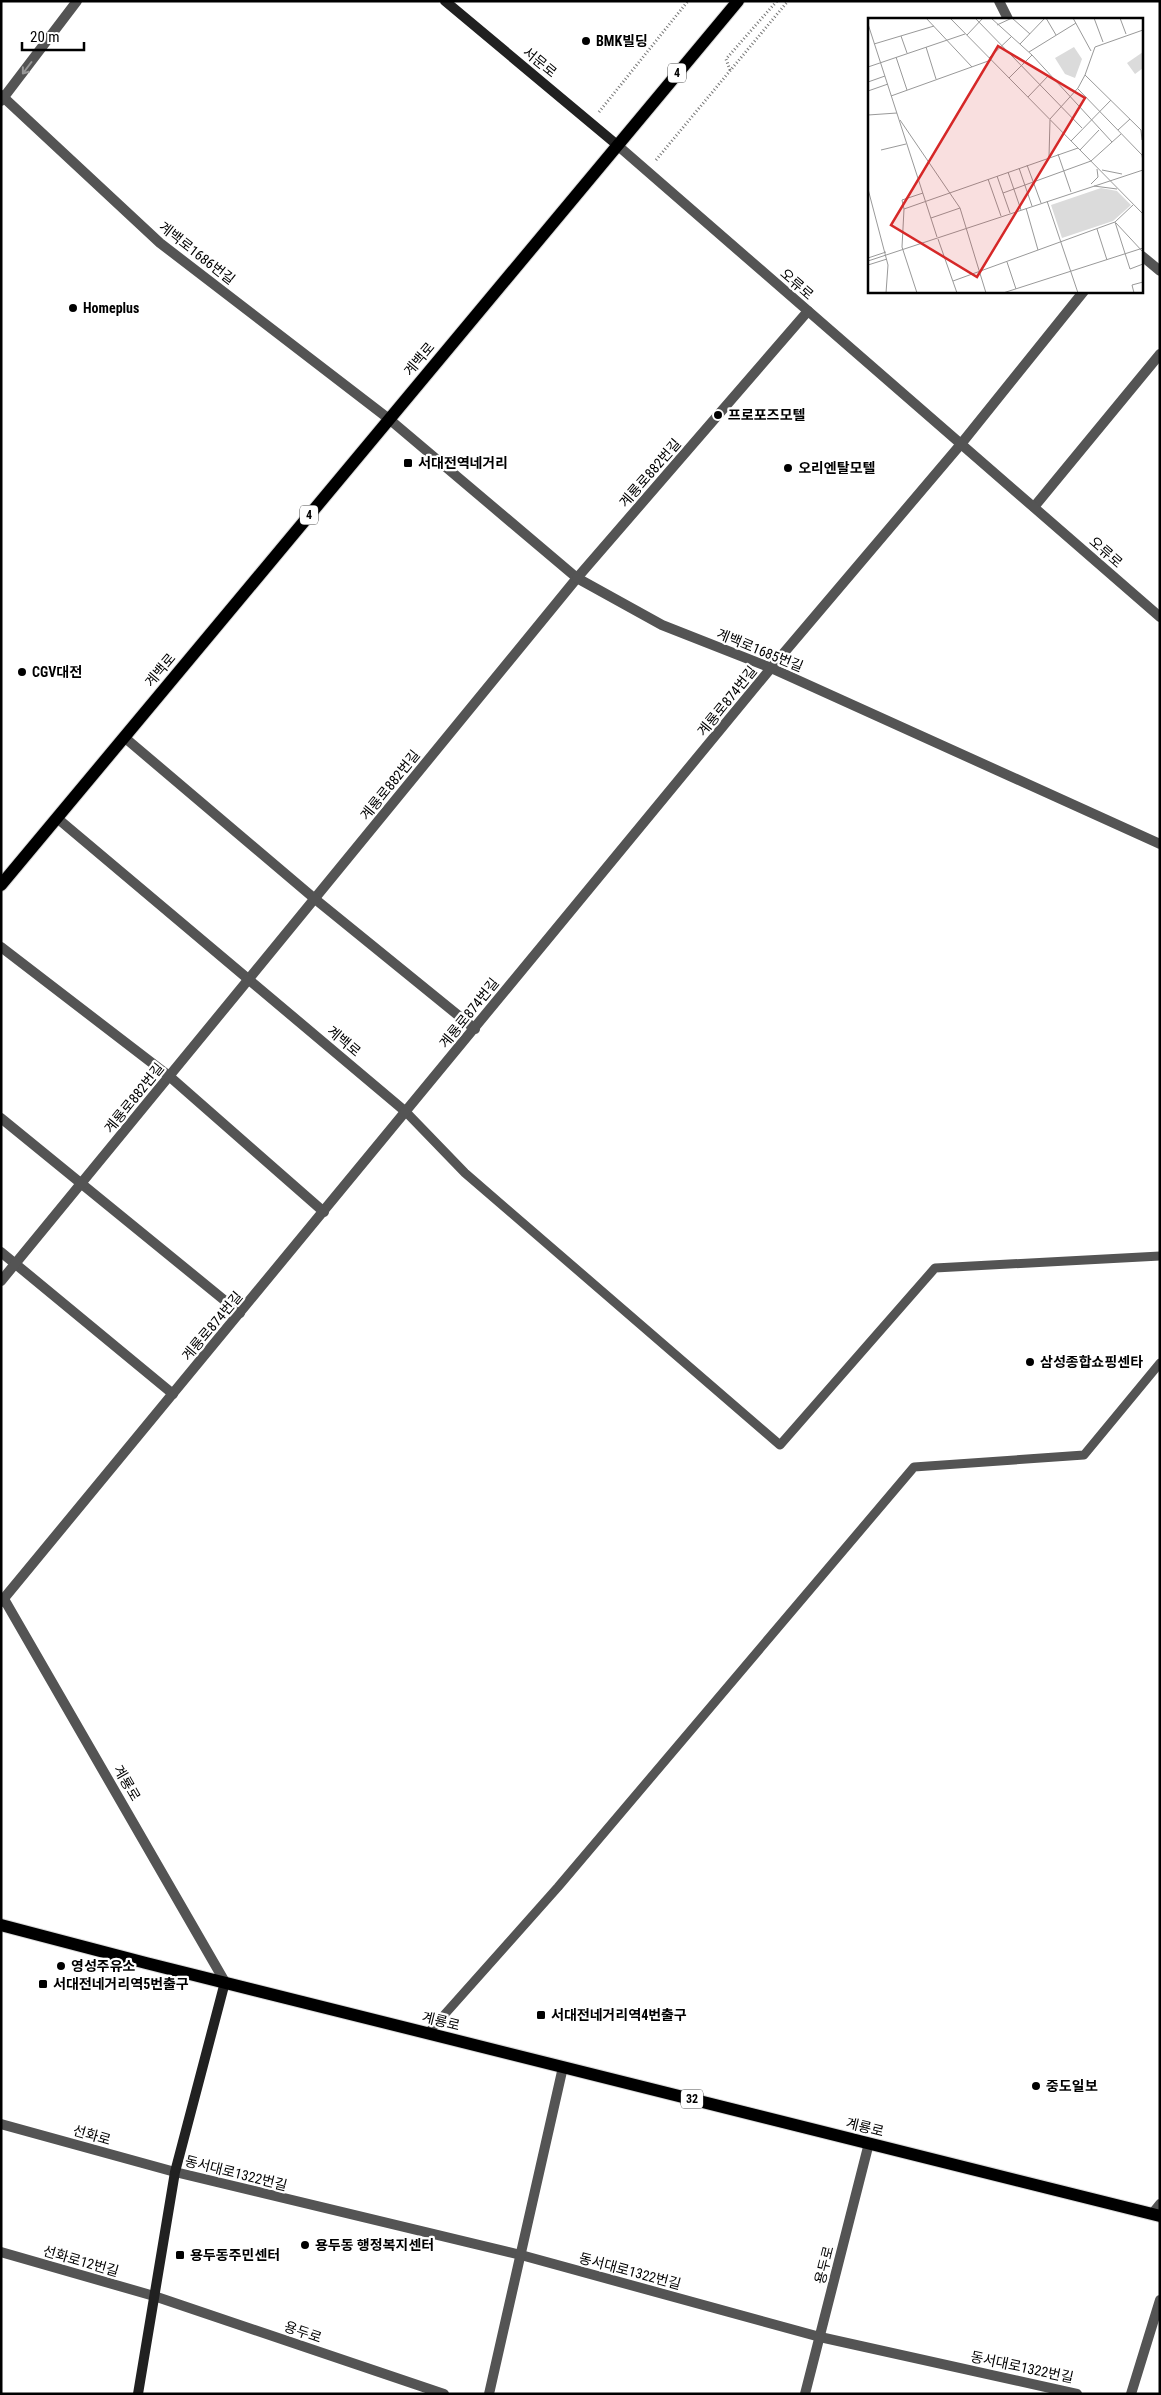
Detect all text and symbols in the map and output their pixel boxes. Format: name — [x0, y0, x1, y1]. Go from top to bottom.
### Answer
inset map — [868, 18, 1144, 292]
scale bar — [22, 20, 85, 52]
text: 20 m — [30, 28, 60, 46]
place label: BMK빌딩 — [596, 33, 648, 49]
marker: BMK빌딩 — [580, 35, 592, 47]
street label: 서문로 — [520, 44, 560, 80]
one-way arrow — [21, 61, 32, 74]
road number: 4 — [668, 64, 686, 82]
street label: 계백로1686번길 — [156, 218, 238, 288]
street label: 오류로 — [777, 265, 817, 303]
place label: Homeplus — [83, 300, 139, 316]
marker: Homeplus — [67, 302, 79, 314]
street label: 계백로 — [400, 339, 438, 379]
place label: 프로포즈모텔 — [728, 407, 805, 423]
marker: 프로포즈모텔 — [712, 409, 724, 421]
street label: 계룡로882번길 — [616, 436, 684, 510]
place label: 서대전역네거리 — [418, 455, 508, 471]
marker: 서대전역네거리 — [402, 457, 414, 469]
place label: 오리엔탈모텔 — [798, 460, 875, 476]
marker: 오리엔탈모텔 — [782, 462, 794, 474]
road number: 4 — [300, 506, 318, 524]
street label: 오류로 — [1086, 533, 1126, 571]
street label: 계백로1685번길 — [714, 625, 806, 675]
street label: 계백로 — [141, 650, 179, 690]
street label: 계룡로874번길 — [694, 663, 760, 739]
place label: CGV대전 — [32, 664, 82, 680]
marker: CGV대전 — [16, 666, 28, 678]
street label: 계룡로882번길 — [357, 747, 423, 823]
street label: 계룡로874번길 — [436, 975, 502, 1051]
street label: 계백로 — [324, 1022, 364, 1060]
street label: 계룡로882번길 — [101, 1060, 167, 1136]
street label: 계룡로874번길 — [179, 1288, 245, 1364]
place label: 삼성종합쇼핑센타 — [1040, 1354, 1143, 1370]
marker: 삼성종합쇼핑센타 — [1024, 1356, 1036, 1368]
street label: 계룡로 — [110, 1762, 144, 1804]
place label: 영성주유소 — [71, 1958, 136, 1974]
marker: 영성주유소 — [55, 1960, 67, 1972]
place label: 서대전네거리역5번출구 — [53, 1976, 189, 1992]
marker: 서대전네거리역5번출구 — [37, 1978, 49, 1990]
place label: 서대전네거리역4번출구 — [551, 2007, 687, 2023]
street label: 계룡로 — [420, 2009, 462, 2033]
marker: 서대전네거리역4번출구 — [535, 2009, 547, 2021]
place label: 중도일보 — [1046, 2078, 1098, 2094]
marker: 중도일보 — [1030, 2080, 1042, 2092]
road number: 32 — [681, 2090, 703, 2108]
street label: 계룡로 — [844, 2115, 886, 2139]
street label: 선화로 — [71, 2122, 113, 2148]
street label: 동서대로1322번길 — [183, 2153, 289, 2193]
place label: 용두동 행정복지센터 — [315, 2237, 434, 2253]
marker: 용두동 행정복지센터 — [299, 2239, 311, 2251]
street label: 선화로12번길 — [41, 2243, 121, 2279]
street label: 용두로 — [812, 2244, 836, 2286]
place label: 용두동주민센터 — [190, 2247, 280, 2263]
marker: 용두동주민센터 — [174, 2249, 186, 2261]
street label: 동서대로1322번길 — [577, 2250, 683, 2292]
street label: 용두로 — [282, 2318, 324, 2346]
street label: 동서대로1322번길 — [969, 2348, 1075, 2386]

